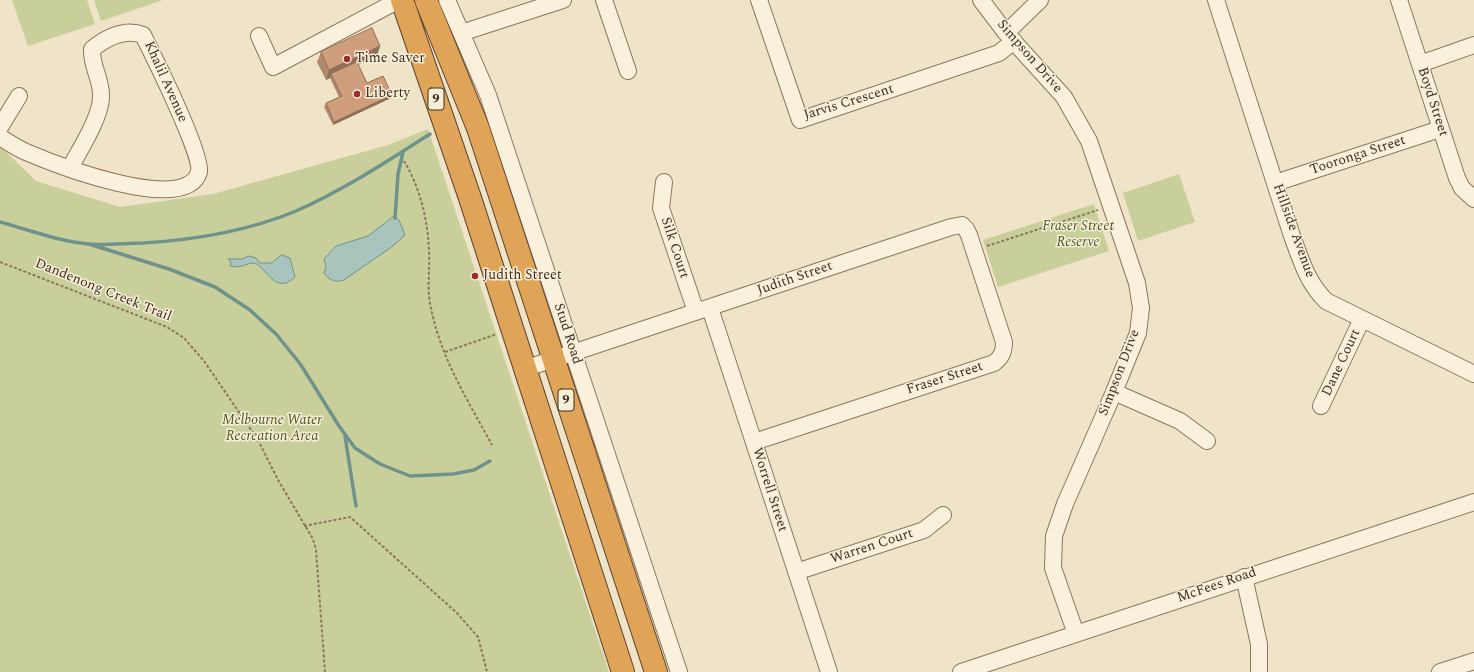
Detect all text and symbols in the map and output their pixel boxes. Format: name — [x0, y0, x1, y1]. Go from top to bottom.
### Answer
street label: Simpson Drive — [993, 17, 1065, 97]
street label: Khalil Avenue — [140, 39, 190, 125]
place label: Time Saver — [355, 51, 425, 67]
marker: Time Saver — [342, 54, 352, 64]
street label: Boyd Street — [1413, 65, 1451, 139]
street label: Jarvis Crescent — [802, 81, 896, 125]
place label: Liberty — [365, 86, 410, 102]
road number: 9 — [428, 88, 444, 110]
marker: Liberty — [352, 89, 362, 99]
street label: Tooronga Street — [1308, 133, 1408, 179]
street label: Hillside Avenue — [1268, 182, 1318, 280]
street label: Silk Court — [656, 215, 692, 281]
park label: Fraser Street Reserve — [1042, 219, 1114, 252]
street label: Dandenong Creek Trail — [32, 256, 174, 326]
street label: Judith Street — [755, 258, 835, 300]
place label: Judith Street — [483, 268, 562, 284]
marker: Judith Street — [470, 271, 480, 281]
street label: Stud Road — [549, 301, 585, 367]
street label: Simpson Drive — [1096, 327, 1144, 419]
street label: Dane Court — [1319, 327, 1365, 399]
street label: Fraser Street — [905, 359, 985, 399]
road number: 9 — [558, 389, 574, 411]
park label: Melbourne Water Recreation Area — [222, 413, 322, 446]
street label: Worrell Street — [748, 446, 790, 534]
street label: Warren Court — [829, 526, 915, 568]
street label: McFees Road — [1175, 565, 1259, 607]

